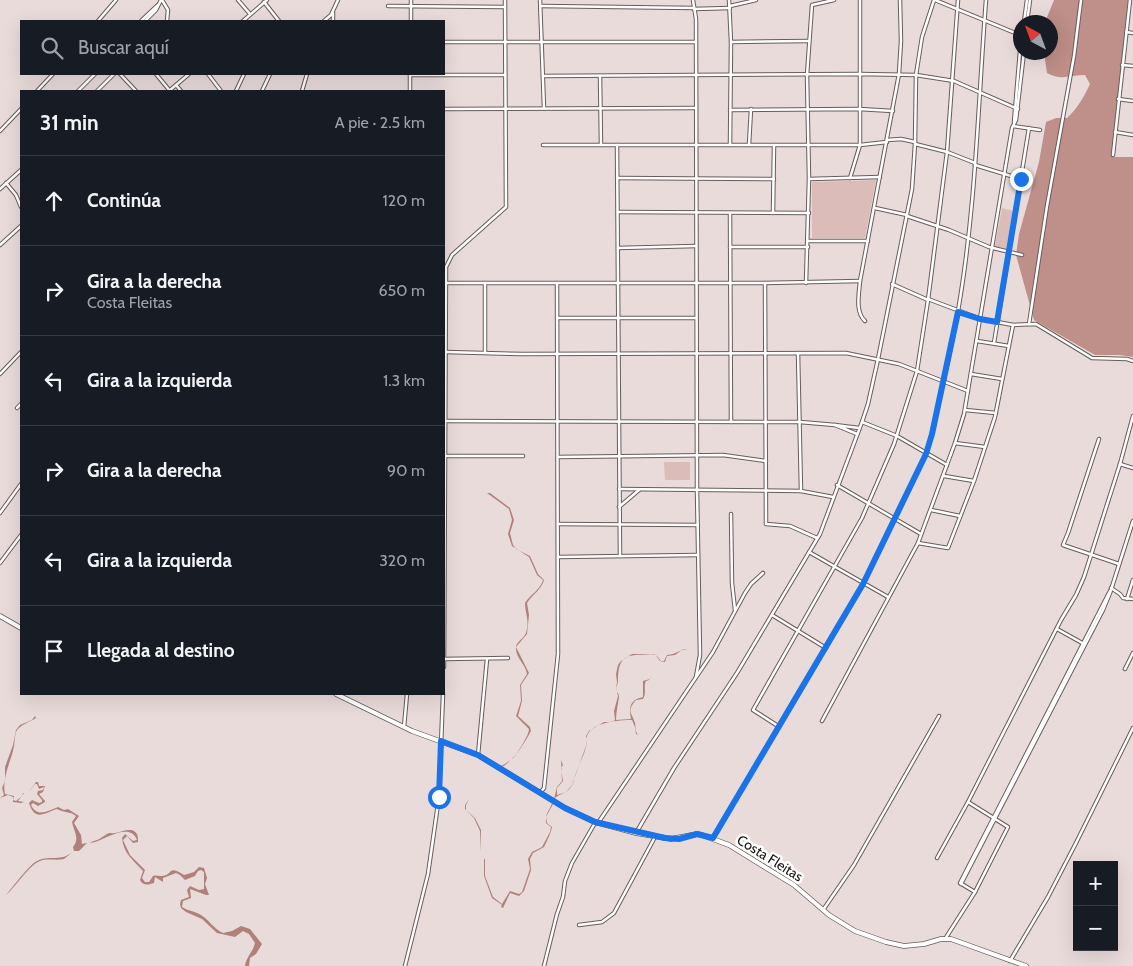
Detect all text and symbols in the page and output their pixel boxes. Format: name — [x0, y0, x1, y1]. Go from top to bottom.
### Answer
north arrow — [1013, 15, 1058, 60]
search box — [20, 20, 445, 75]
icon: search — [38, 34, 66, 62]
text: Buscar aquí — [78, 36, 169, 59]
text: 31 min — [40, 110, 99, 135]
text: A pie · 2.5 km — [335, 113, 425, 132]
route end — [1010, 168, 1033, 191]
icon: ahead — [40, 187, 68, 215]
text: Continúa — [87, 189, 161, 212]
text: 120 m — [383, 191, 425, 210]
text: Gira a la derecha — [87, 270, 222, 293]
icon: right — [40, 277, 68, 305]
text: 650 m — [378, 281, 425, 300]
text: Costa Fleitas — [87, 293, 172, 312]
icon: left — [40, 367, 68, 395]
text: Gira a la izquierda — [87, 369, 232, 392]
text: 1.3 km — [383, 371, 425, 390]
icon: right — [40, 457, 68, 485]
text: Gira a la derecha — [87, 459, 222, 482]
text: 90 m — [387, 461, 425, 480]
icon: left — [40, 547, 68, 575]
text: Gira a la izquierda — [87, 549, 232, 572]
text: 320 m — [379, 551, 425, 570]
icon: arrive — [40, 637, 68, 665]
text: Llegada al destino — [87, 639, 234, 662]
route start — [428, 786, 451, 809]
street label: Costa Fleitas — [734, 831, 806, 885]
map controls — [1073, 861, 1118, 951]
button: + — [1073, 861, 1118, 906]
button: − — [1073, 906, 1118, 951]

